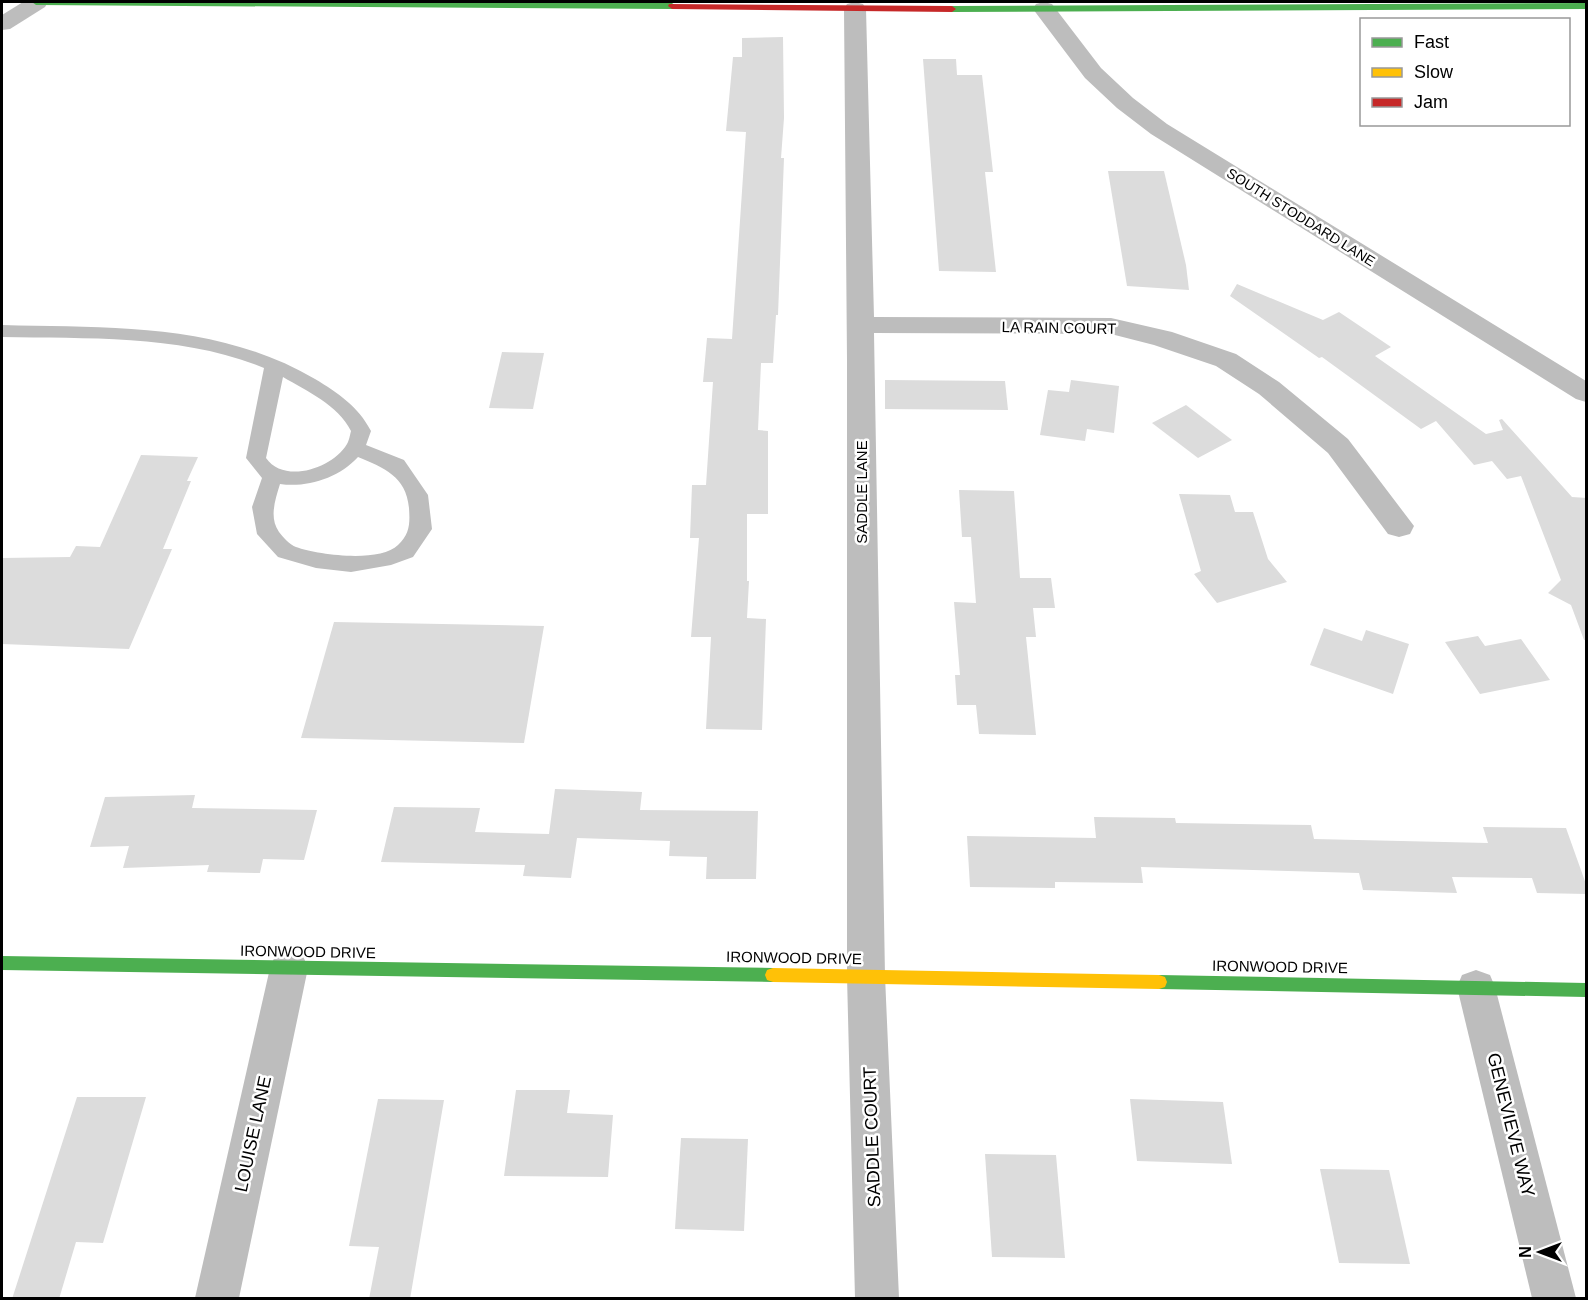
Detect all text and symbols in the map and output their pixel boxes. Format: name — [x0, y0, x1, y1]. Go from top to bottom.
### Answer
legend — [1360, 18, 1570, 126]
text: Fast — [1414, 32, 1449, 52]
text: Slow — [1414, 62, 1454, 82]
text: Jam — [1414, 92, 1448, 112]
street label: SOUTH STODDARD LANE — [1224, 165, 1378, 269]
street label: LA RAIN COURT — [1001, 318, 1117, 337]
street label: SADDLE LANE — [853, 440, 870, 544]
street label: IRONWOOD DRIVE — [240, 942, 376, 961]
street label: IRONWOOD DRIVE — [726, 948, 862, 967]
street label: IRONWOOD DRIVE — [1212, 957, 1348, 976]
street label: GENEVIEVE WAY — [1483, 1051, 1539, 1199]
street label: SADDLE COURT — [860, 1066, 884, 1208]
street label: LOUISE LANE — [231, 1074, 275, 1194]
north arrow — [1510, 1222, 1570, 1282]
text: N — [1517, 1246, 1534, 1258]

